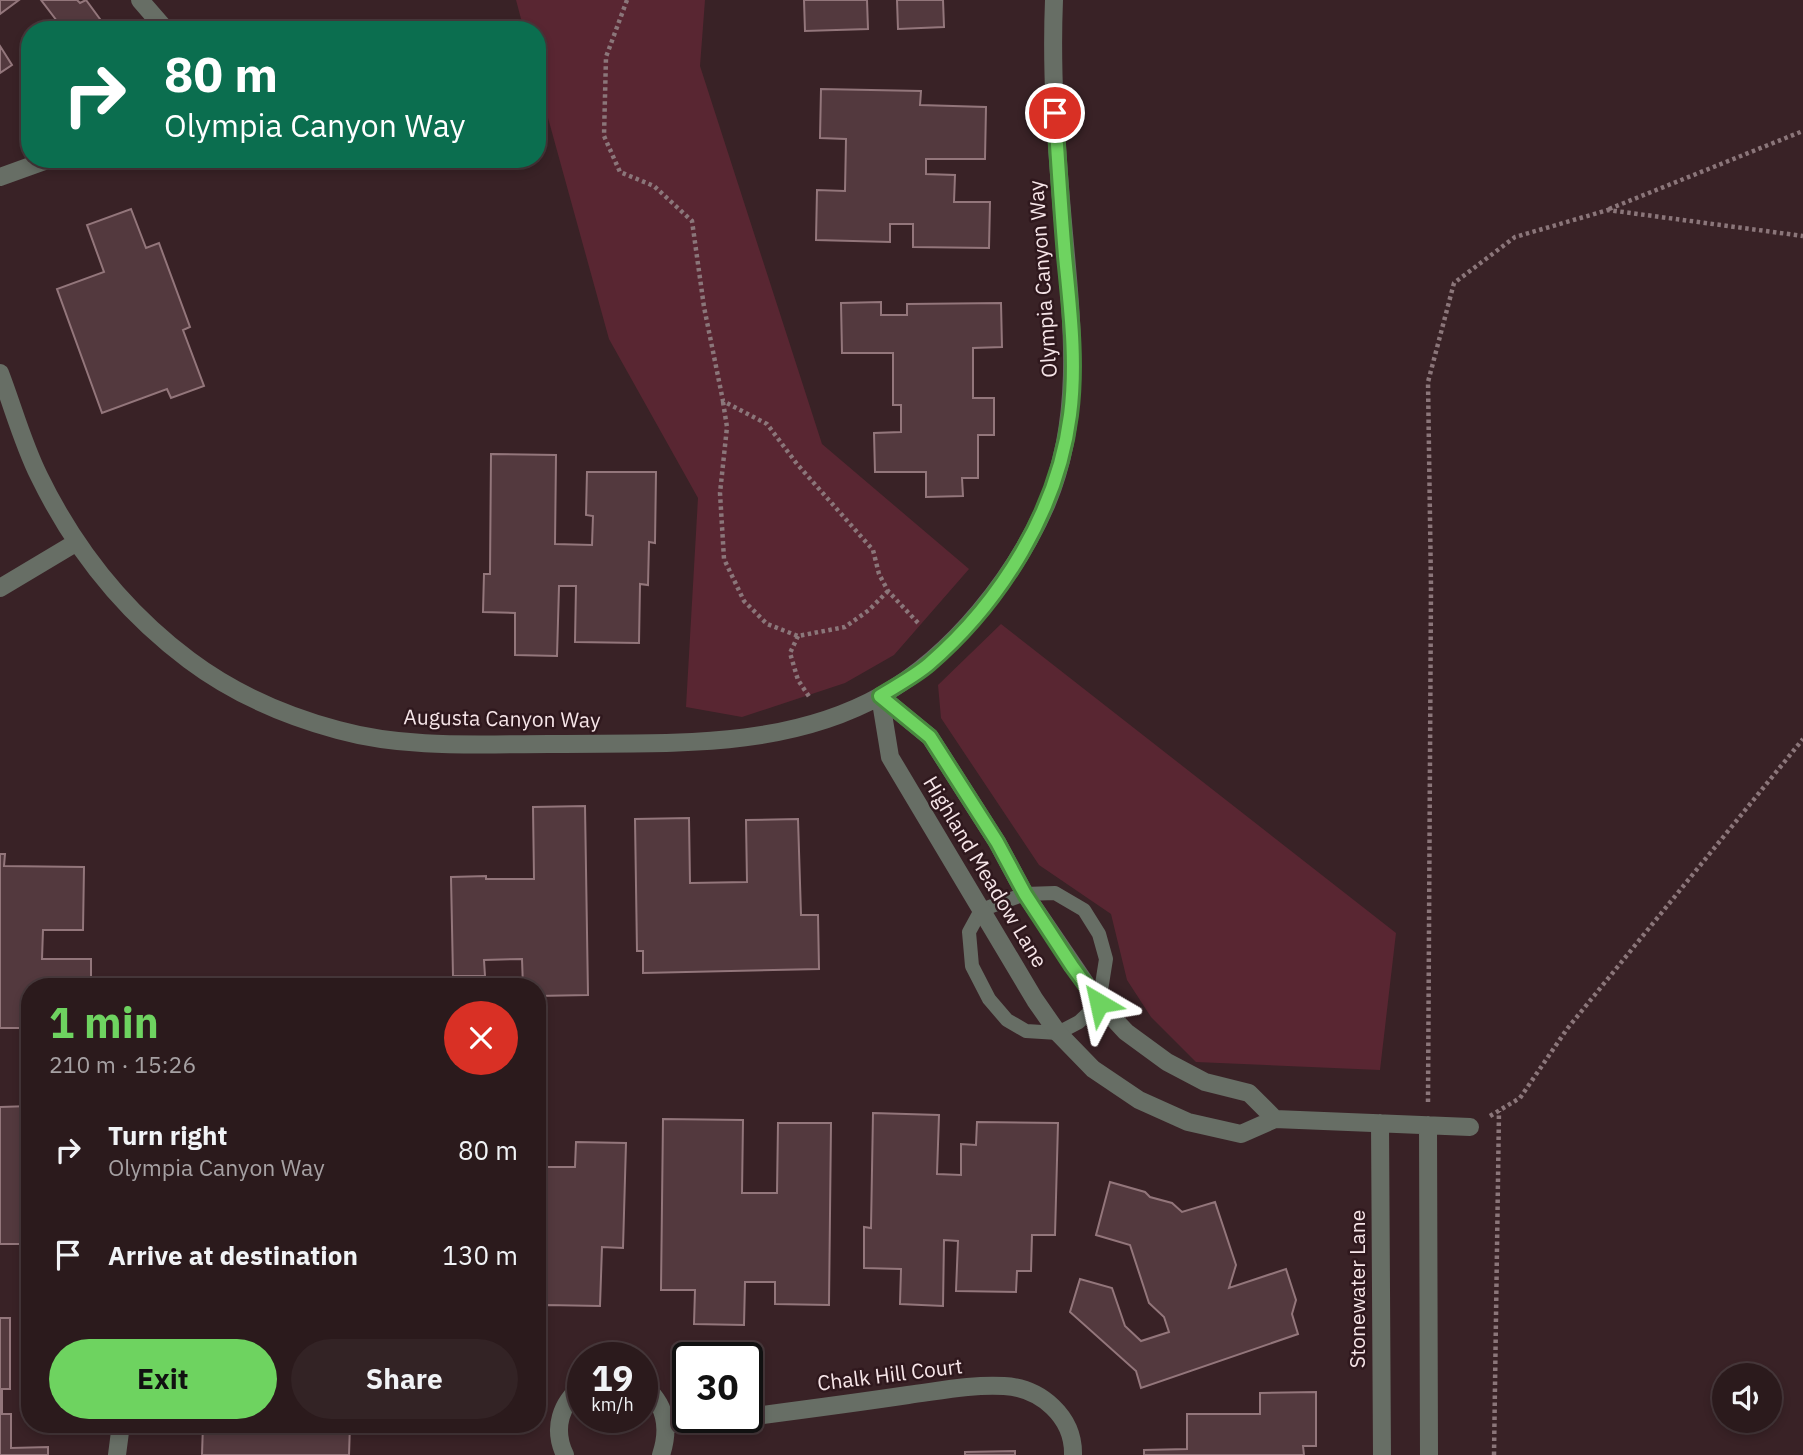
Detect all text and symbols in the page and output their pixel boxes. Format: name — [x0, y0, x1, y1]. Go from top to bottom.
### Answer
text: 80 m — [164, 42, 278, 105]
icon: right — [49, 49, 140, 140]
pin — [1025, 83, 1085, 143]
icon: arrive — [1036, 94, 1074, 132]
text: Olympia Canyon Way — [164, 104, 466, 146]
street label: Olympia Canyon Way — [1021, 179, 1063, 379]
street label: Augusta Canyon Way — [403, 702, 601, 734]
street label: Highland Meadow Lane — [917, 770, 1054, 973]
position arrow — [1062, 966, 1136, 1040]
text: 1 min — [49, 995, 159, 1050]
button: close — [444, 1001, 518, 1075]
text: 210 m · 15:26 — [49, 1049, 196, 1079]
text: Turn right — [108, 1118, 227, 1152]
icon: right — [49, 1131, 87, 1169]
text: 80 m — [458, 1133, 518, 1167]
text: Olympia Canyon Way — [108, 1152, 325, 1182]
street label: Stonewater Lane — [1343, 1210, 1371, 1368]
icon: arrive — [49, 1236, 87, 1274]
text: Arrive at destination — [108, 1238, 358, 1272]
text: 130 m — [442, 1238, 518, 1272]
button: Exit — [49, 1339, 277, 1419]
button: Share — [291, 1339, 518, 1419]
speed limit sign: 30 — [672, 1342, 763, 1433]
street label: Chalk Hill Court — [816, 1351, 964, 1397]
text: 19 — [591, 1355, 634, 1401]
map controls — [1712, 1363, 1782, 1433]
button: sound — [1712, 1363, 1782, 1433]
text: km/h — [591, 1393, 634, 1416]

